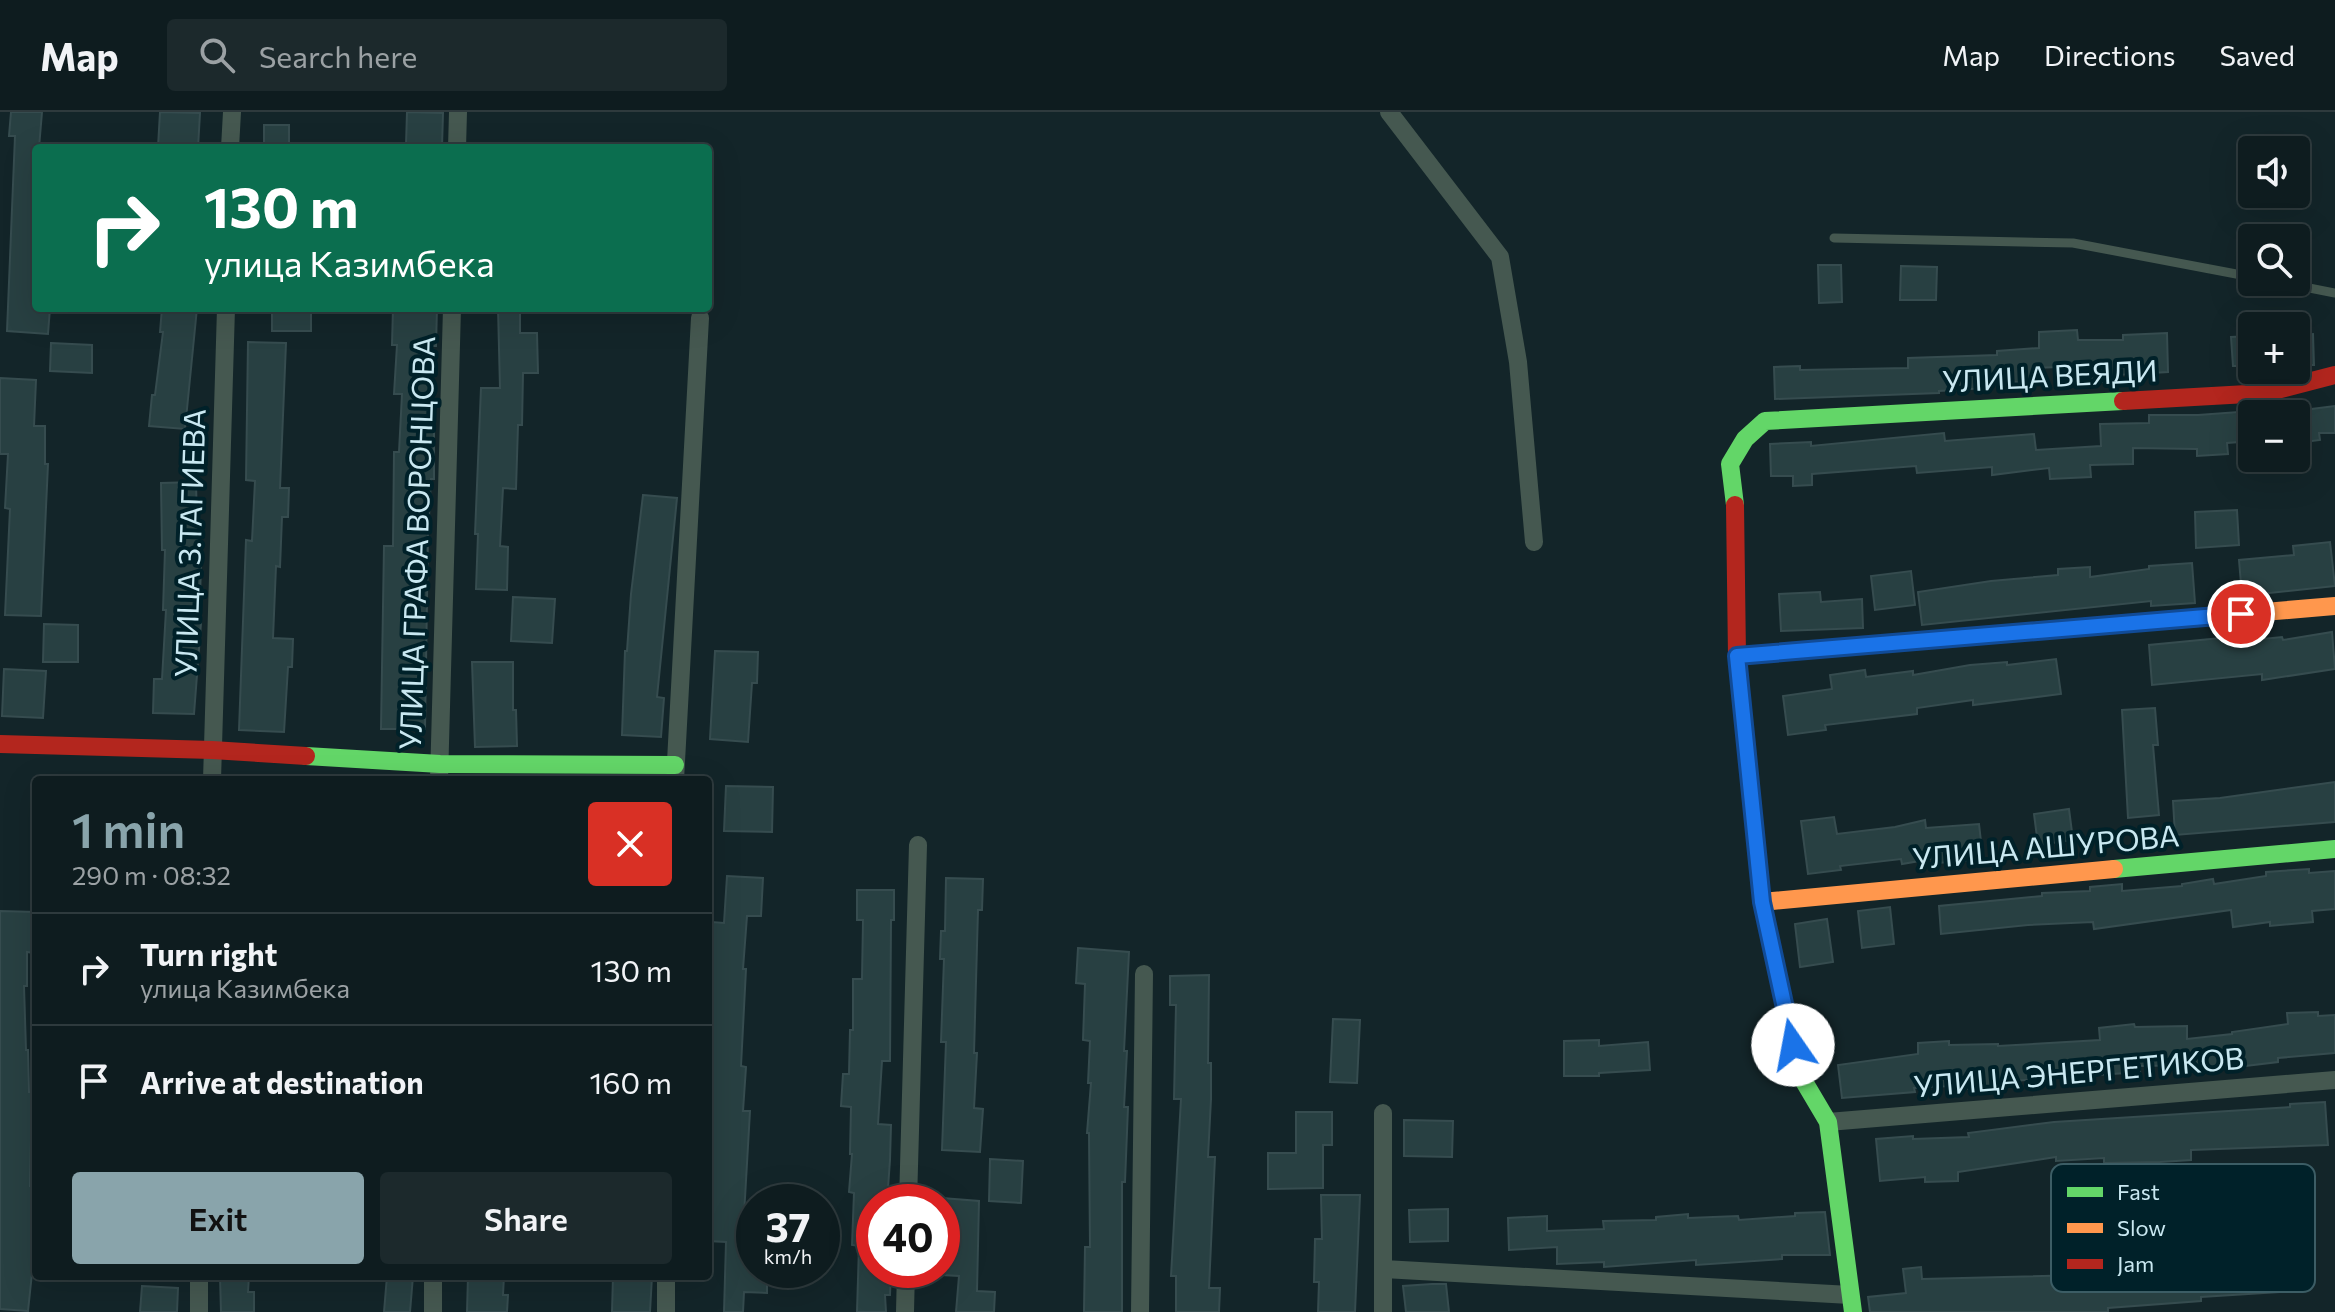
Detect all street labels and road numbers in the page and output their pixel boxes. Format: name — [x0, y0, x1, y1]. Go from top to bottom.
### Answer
street label: УЛИЦА ГРАФА ВОРОНЦОВА — [390, 335, 441, 751]
street label: УЛИЦА ВЕЯДИ — [1941, 350, 2158, 399]
street label: УЛИЦА З.ТАГИЕВА — [165, 408, 212, 678]
street label: УЛИЦА АШУРОВА — [1911, 815, 2181, 876]
street label: УЛИЦА ЭНЕРГЕТИКОВ — [1912, 1038, 2245, 1103]

